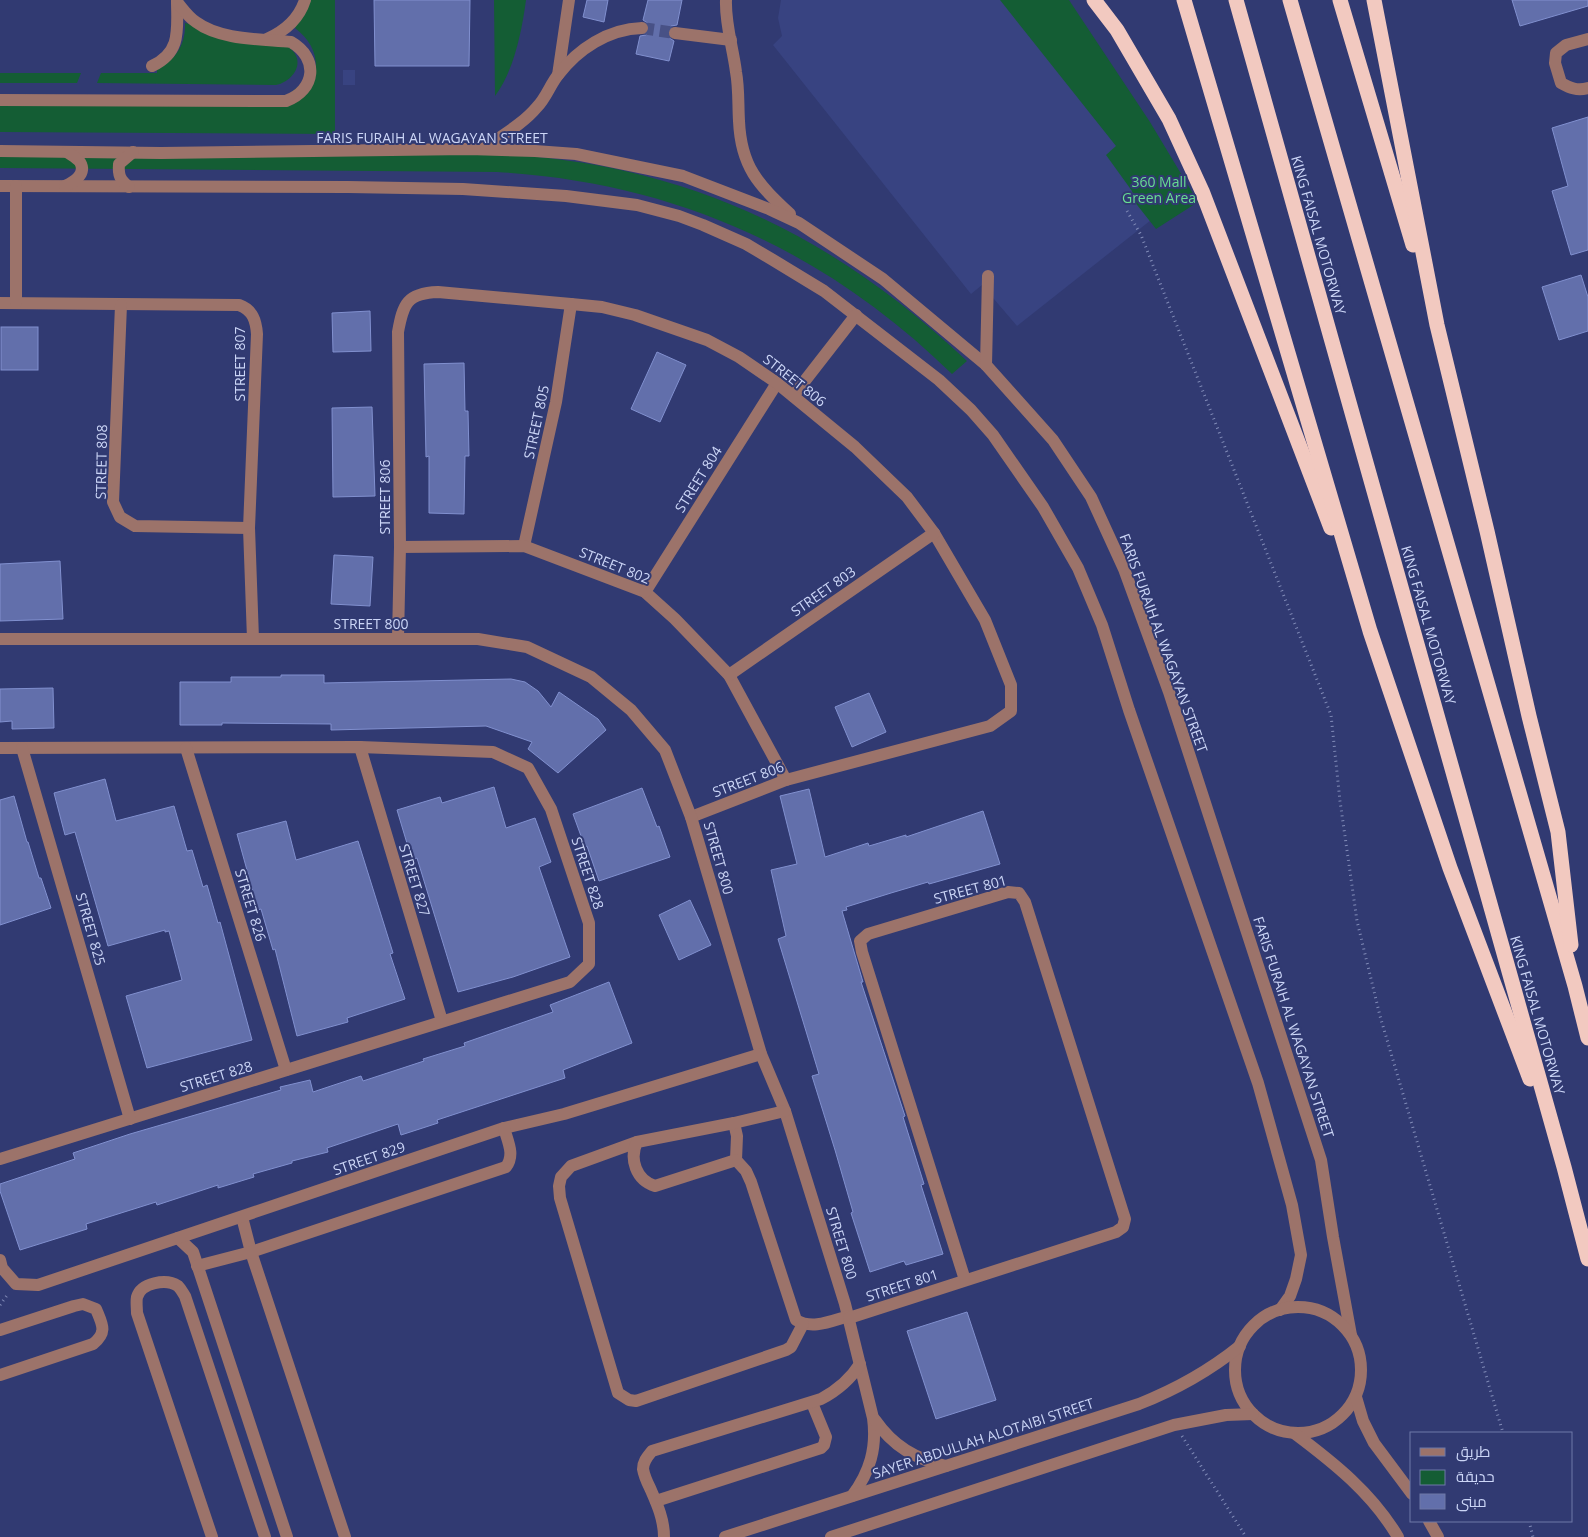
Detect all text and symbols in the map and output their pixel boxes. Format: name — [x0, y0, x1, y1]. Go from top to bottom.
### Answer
street label: FARIS FURAIH AL WAGAYAN STREET — [316, 128, 548, 147]
street label: KING FAISAL MOTORWAY — [1287, 153, 1351, 317]
park label: 360 Mall Green Area — [1122, 172, 1196, 207]
street label: STREET 807 — [230, 327, 249, 401]
street label: STREET 806 — [760, 349, 830, 411]
street label: STREET 805 — [519, 383, 553, 461]
street label: STREET 808 — [91, 424, 111, 500]
street label: STREET 804 — [670, 442, 726, 516]
street label: STREET 806 — [375, 460, 394, 534]
street label: FARIS FURAIH AL WAGAYAN STREET — [1115, 531, 1213, 755]
street label: STREET 802 — [577, 542, 653, 588]
street label: KING FAISAL MOTORWAY — [1397, 543, 1461, 707]
street label: STREET 803 — [787, 562, 859, 620]
street label: STREET 800 — [334, 614, 408, 633]
street label: STREET 806 — [710, 757, 786, 801]
street label: STREET 800 — [700, 819, 738, 897]
street label: STREET 828 — [567, 834, 609, 912]
street label: STREET 827 — [395, 841, 435, 919]
street label: STREET 826 — [231, 866, 271, 944]
street label: STREET 801 — [931, 870, 1009, 908]
street label: STREET 825 — [72, 890, 110, 968]
street label: FARIS FURAIH AL WAGAYAN STREET — [1249, 914, 1339, 1140]
street label: KING FAISAL MOTORWAY — [1506, 933, 1570, 1097]
street label: STREET 828 — [177, 1056, 255, 1096]
street label: STREET 829 — [330, 1137, 408, 1179]
street label: STREET 800 — [822, 1204, 862, 1282]
street label: STREET 801 — [863, 1264, 941, 1306]
street label: SAYER ABDULLAH ALOTAIBI STREET — [870, 1393, 1096, 1483]
legend — [1410, 1432, 1573, 1522]
text: طريق — [1456, 1441, 1490, 1462]
text: حديقة — [1456, 1466, 1495, 1486]
text: مبنى — [1456, 1491, 1487, 1512]

